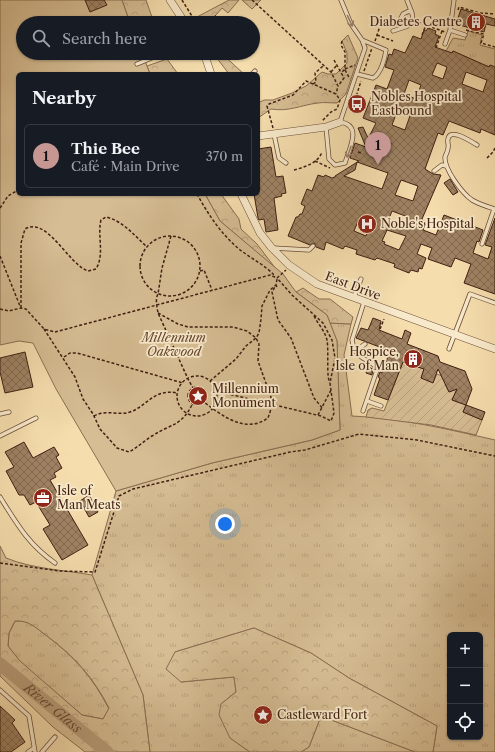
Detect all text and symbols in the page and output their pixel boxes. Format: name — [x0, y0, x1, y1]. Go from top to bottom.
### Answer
building icon: Diabetes Centre — [465, 11, 487, 33]
one-way arrow — [347, 14, 354, 26]
place label: Diabetes Centre — [370, 14, 462, 29]
search box — [16, 16, 260, 60]
icon: search — [30, 27, 52, 49]
text: Search here — [62, 29, 147, 48]
text: Nearby — [32, 88, 96, 108]
place label: Nobles Hospital Eastbound — [371, 89, 462, 118]
bus stop icon: Nobles Hospital Eastbound — [346, 93, 368, 115]
pin: 1 — [365, 132, 391, 165]
text: Thie Bee — [71, 139, 140, 158]
one-way arrow — [344, 146, 352, 158]
text: 1 — [43, 148, 49, 164]
text: 370 m — [206, 148, 243, 164]
text: Café · Main Drive — [71, 158, 179, 174]
hospital icon: Noble's Hospital — [356, 213, 378, 235]
place label: Noble's Hospital — [381, 216, 475, 231]
street label: East Drive — [323, 268, 383, 303]
park label: Millennium Oakwood — [140, 330, 206, 359]
place label: Hospice, Isle of Man — [335, 344, 399, 373]
building icon: Hospice, Isle of Man — [402, 348, 424, 370]
place label: Millennium Monument — [212, 381, 279, 410]
place icon: Millennium Monument — [187, 385, 209, 407]
place label: Isle of Man Meats — [57, 483, 120, 512]
office icon: Isle of Man Meats — [32, 487, 54, 509]
your location — [215, 514, 235, 534]
map controls — [447, 632, 483, 740]
button: + — [447, 632, 483, 668]
button: − — [447, 668, 483, 704]
water label: River Glass — [20, 679, 86, 736]
place icon: Castleward Fort — [252, 704, 274, 726]
button: locate — [447, 704, 483, 740]
place label: Castleward Fort — [277, 707, 368, 722]

